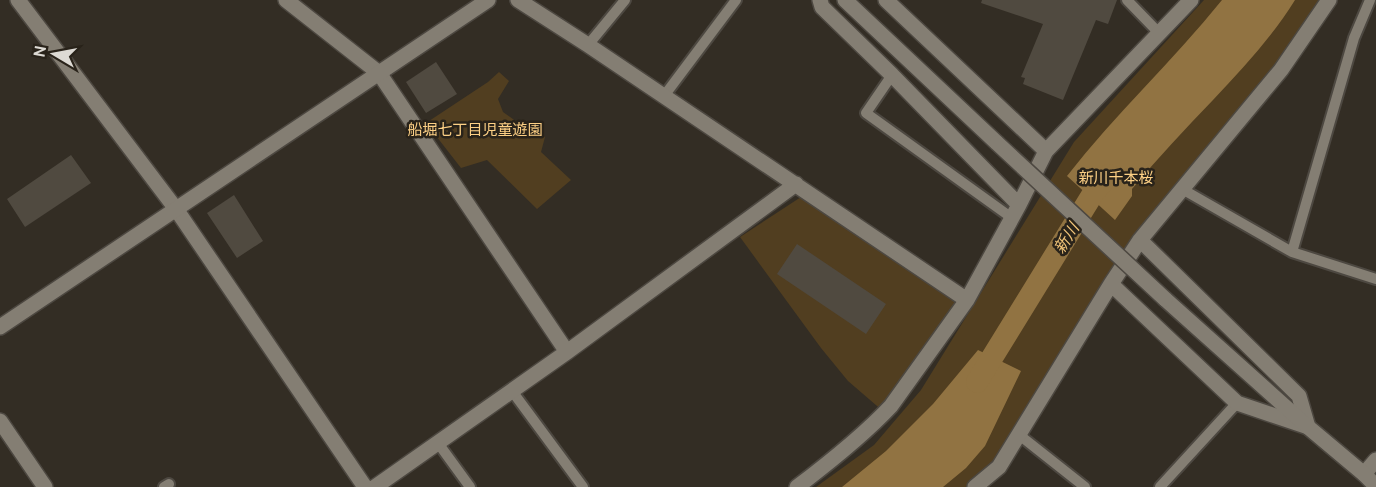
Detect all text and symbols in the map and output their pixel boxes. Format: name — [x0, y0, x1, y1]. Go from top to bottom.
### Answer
north arrow — [24, 24, 84, 84]
text: N — [30, 44, 52, 59]
park label: 船堀七丁目児童遊園 — [407, 121, 543, 141]
park label: 新川千本桜 — [1078, 170, 1154, 189]
water label: 新川 — [1051, 219, 1086, 258]

